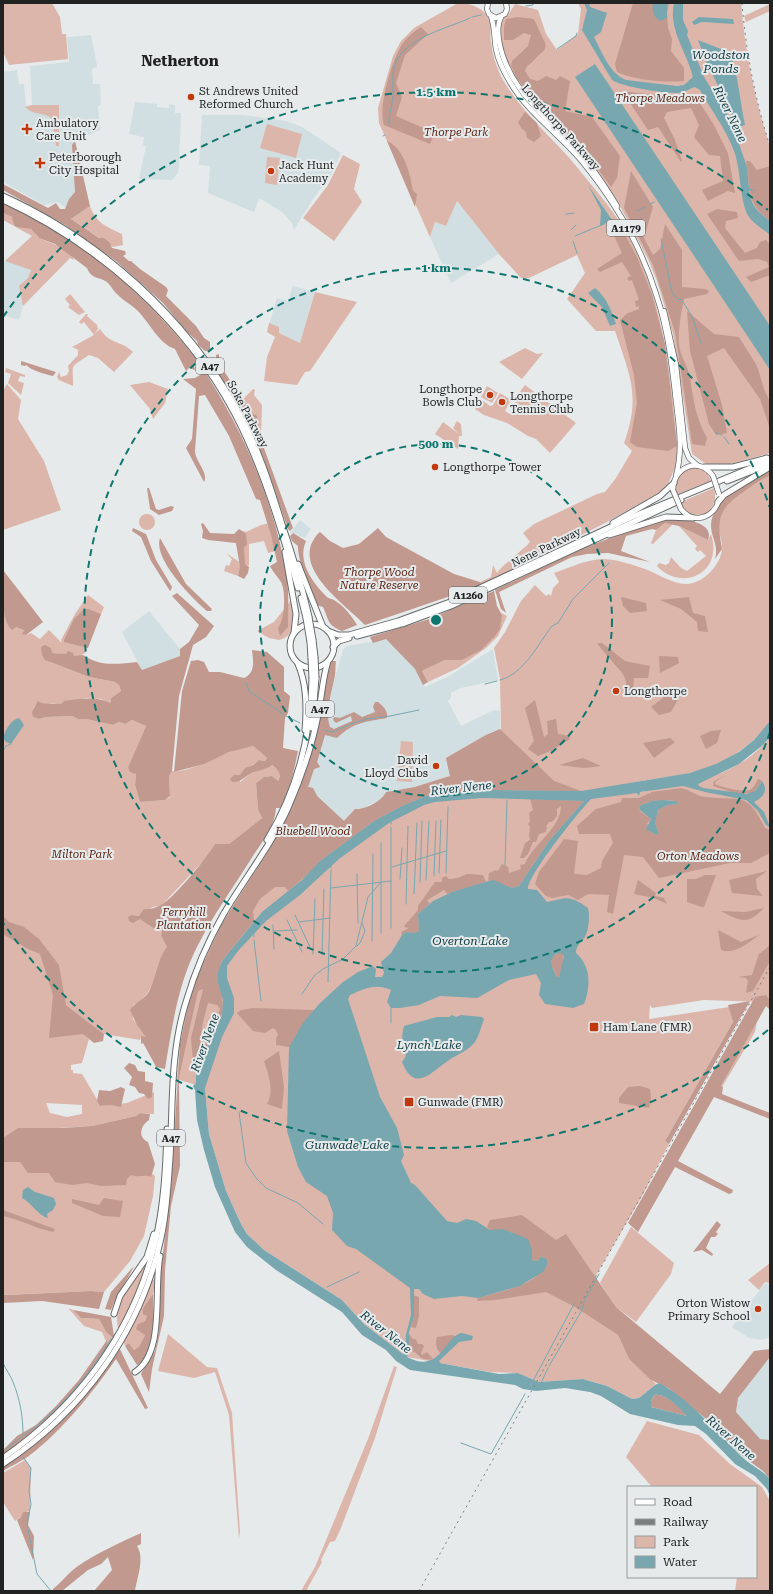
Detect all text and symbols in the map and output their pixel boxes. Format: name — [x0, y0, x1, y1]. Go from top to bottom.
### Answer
water label: Woodston Ponds — [692, 48, 750, 76]
district label: Netherton — [141, 52, 219, 70]
street label: Longthorpe Parkway — [519, 82, 603, 173]
water label: River Nene — [710, 83, 750, 145]
place label: St Andrews United Reformed Church — [199, 85, 298, 111]
text: 1.5 km — [416, 85, 456, 99]
marker: St Andrews United Reformed Church — [186, 92, 196, 102]
park label: Thorpe Meadows — [615, 92, 705, 105]
place label: Ambulatory Care Unit — [36, 117, 99, 143]
marker: Ambulatory Care Unit — [21, 123, 33, 135]
park label: Thorpe Park — [424, 126, 488, 139]
place label: Peterborough City Hospital — [49, 151, 122, 177]
marker: Peterborough City Hospital — [34, 157, 46, 169]
place label: Jack Hunt Academy — [279, 159, 334, 185]
marker: Jack Hunt Academy — [266, 166, 276, 176]
road number: A1179 — [607, 220, 645, 236]
text: 1 km — [421, 261, 451, 275]
road number: A47 — [196, 358, 224, 374]
street label: Soke Parkway — [224, 378, 271, 451]
place label: Longthorpe Bowls Club — [419, 383, 482, 409]
marker: Longthorpe Bowls Club — [485, 390, 495, 400]
place label: Longthorpe Tennis Club — [510, 390, 574, 416]
marker: Longthorpe Tennis Club — [497, 397, 507, 407]
text: 500 m — [419, 437, 454, 451]
place label: Longthorpe Tower — [443, 461, 542, 474]
marker: Longthorpe Tower — [430, 462, 440, 472]
street label: Nene Parkway — [509, 525, 584, 570]
park label: Thorpe Wood Nature Reserve — [339, 566, 419, 592]
road number: A1260 — [449, 587, 487, 603]
centre of rings — [429, 613, 443, 627]
place label: Longthorpe — [624, 685, 687, 698]
marker: Longthorpe — [611, 686, 621, 696]
road number: A47 — [306, 701, 334, 717]
place label: David Lloyd Clubs — [365, 754, 428, 780]
marker: David Lloyd Clubs — [431, 761, 441, 771]
water label: River Nene — [429, 778, 492, 798]
park label: Bluebell Wood — [275, 825, 351, 838]
park label: Milton Park — [51, 848, 113, 861]
park label: Orton Meadows — [657, 850, 739, 863]
park label: Ferryhill Plantation — [155, 906, 212, 932]
water label: Overton Lake — [432, 934, 508, 948]
water label: River Nene — [188, 1012, 222, 1075]
marker: Ham Lane (FMR) — [588, 1021, 600, 1033]
place label: Ham Lane (FMR) — [603, 1021, 692, 1034]
water label: Lynch Lake — [396, 1038, 461, 1052]
marker: Gunwade (FMR) — [403, 1096, 415, 1108]
place label: Gunwade (FMR) — [418, 1096, 504, 1109]
road number: A47 — [157, 1130, 185, 1146]
water label: Gunwade Lake — [305, 1138, 389, 1152]
place label: Orton Wistow Primary School — [668, 1297, 751, 1323]
marker: Orton Wistow Primary School — [753, 1304, 763, 1314]
water label: River Nene — [357, 1307, 414, 1356]
water label: River Nene — [703, 1412, 759, 1463]
legend — [627, 1486, 757, 1578]
text: Road — [663, 1495, 693, 1509]
text: Railway — [663, 1515, 709, 1529]
text: Park — [663, 1535, 690, 1549]
text: Water — [663, 1555, 697, 1569]

